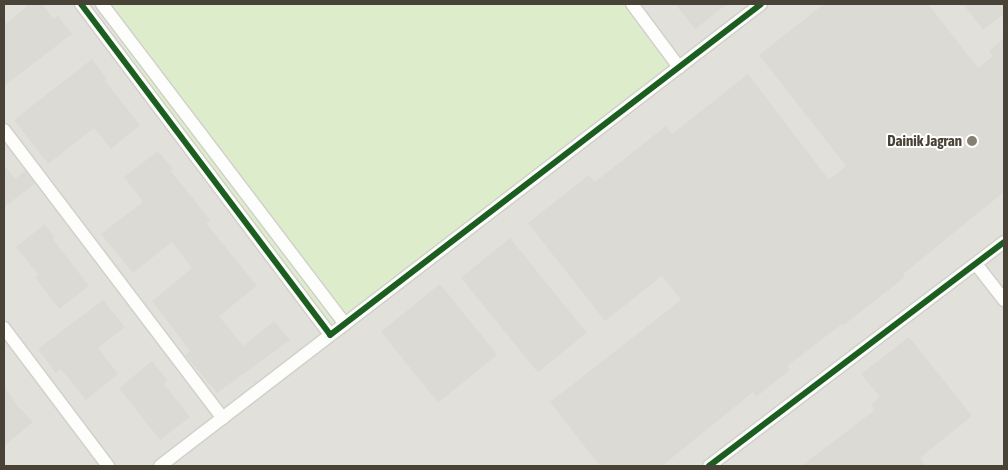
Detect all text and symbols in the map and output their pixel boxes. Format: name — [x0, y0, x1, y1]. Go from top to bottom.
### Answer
place label: Dainik Jagran — [887, 132, 962, 150]
marker: Dainik Jagran — [966, 135, 978, 147]

